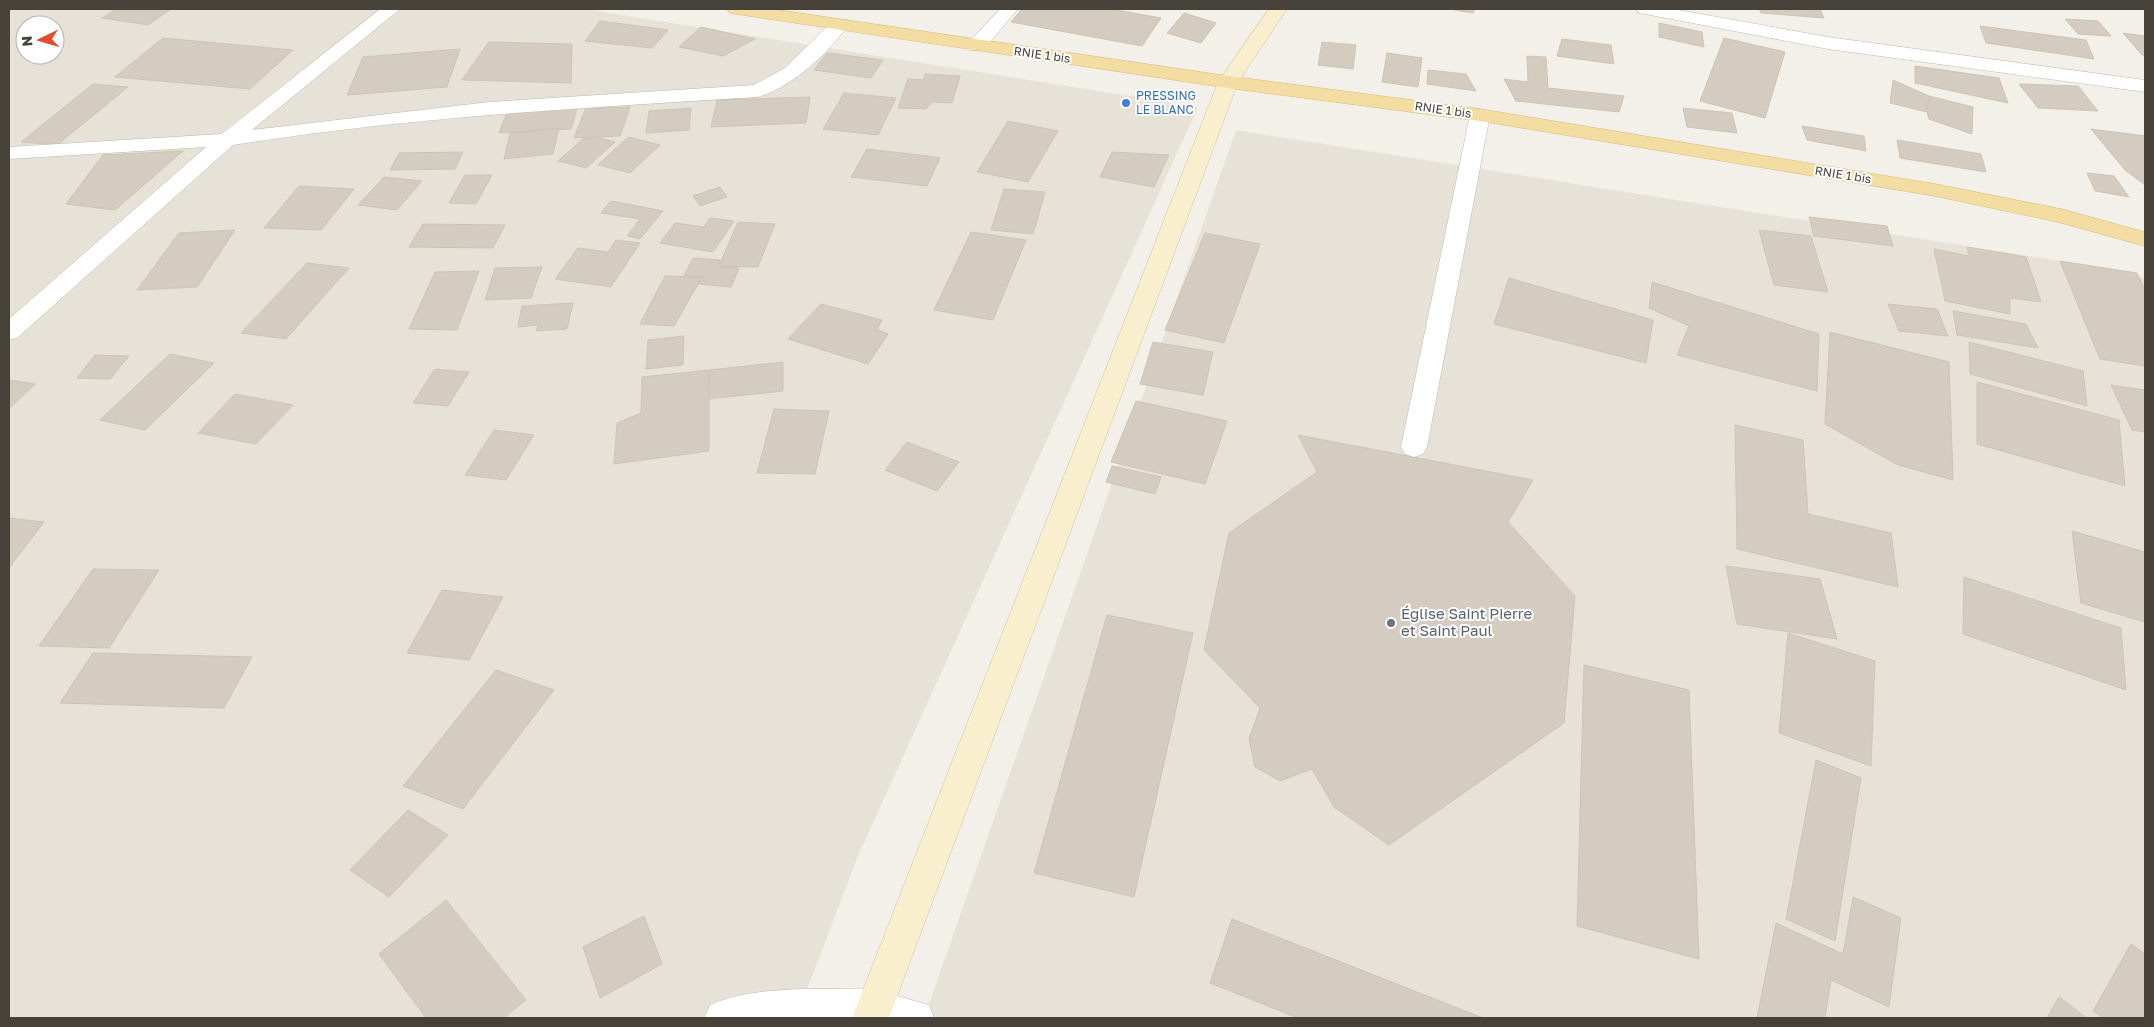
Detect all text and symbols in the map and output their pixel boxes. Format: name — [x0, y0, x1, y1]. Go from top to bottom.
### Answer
north arrow — [15, 15, 65, 65]
text: N — [18, 35, 35, 47]
street label: RNIE 1 bis — [1013, 43, 1071, 66]
place label: PRESSING LE BLANC — [1136, 88, 1196, 117]
marker: PRESSING LE BLANC — [1120, 97, 1132, 109]
street label: RNIE 1 bis — [1414, 98, 1472, 121]
street label: RNIE 1 bis — [1814, 163, 1872, 186]
place label: Église Saint Pierre et Saint Paul — [1401, 604, 1532, 639]
marker: Église Saint Pierre et Saint Paul — [1385, 617, 1397, 629]

